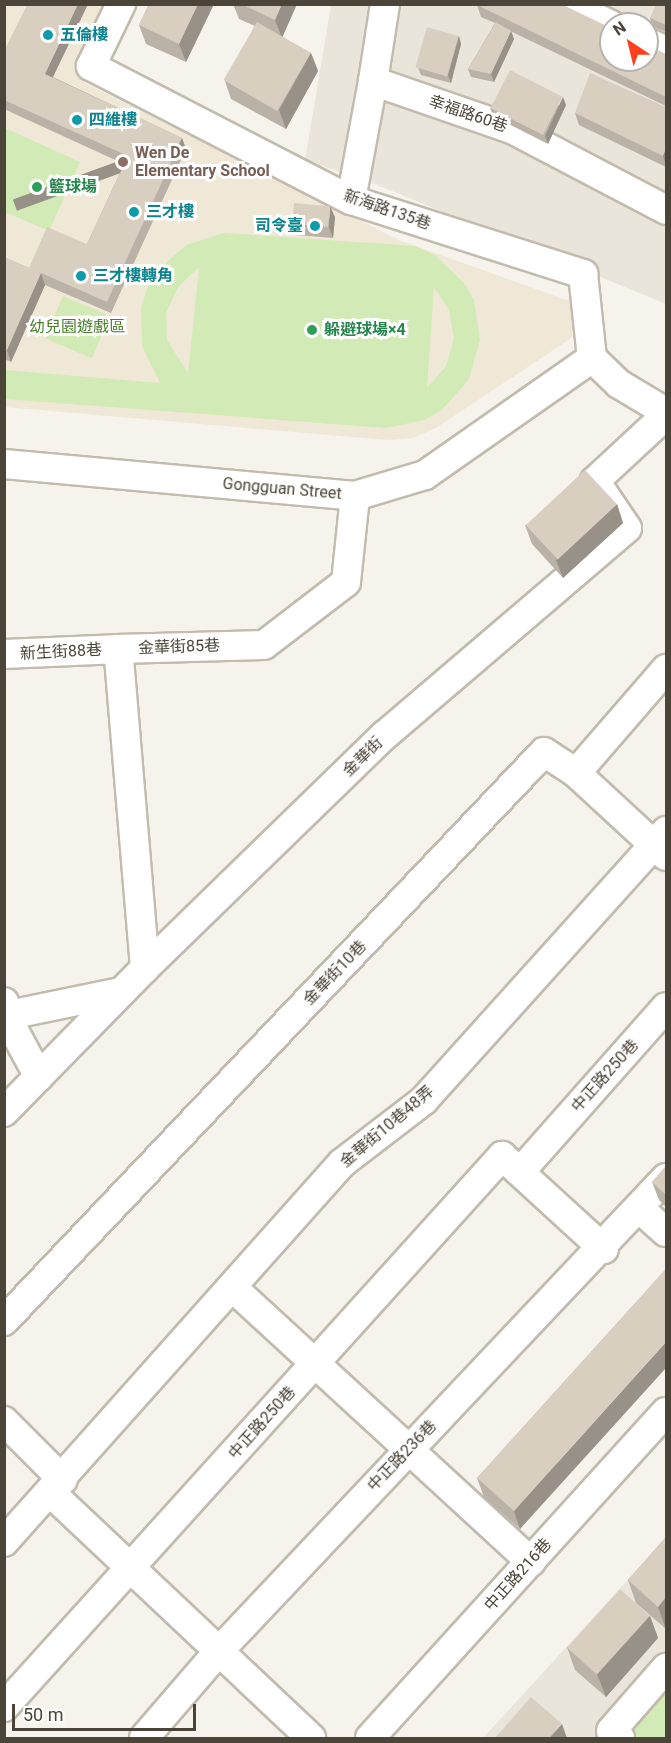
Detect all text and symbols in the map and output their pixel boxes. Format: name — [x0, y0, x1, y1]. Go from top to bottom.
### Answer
north arrow — [599, 12, 659, 72]
text: N — [609, 17, 630, 40]
place label: 五倫樓 — [60, 25, 108, 45]
marker: 五倫樓 — [41, 28, 55, 42]
street label: 幸福路60巷 — [426, 92, 510, 136]
place label: 四維樓 — [89, 110, 137, 130]
marker: 四維樓 — [70, 113, 84, 127]
place label: Wen De Elementary School — [135, 143, 270, 181]
marker: Wen De Elementary School — [116, 155, 130, 169]
place label: 籃球場 — [49, 177, 97, 197]
marker: 籃球場 — [30, 180, 44, 194]
street label: 新海路135巷 — [341, 186, 433, 234]
place label: 三才樓 — [146, 202, 194, 222]
marker: 三才樓 — [127, 205, 141, 219]
place label: 司令臺 — [255, 216, 303, 236]
marker: 司令臺 — [308, 219, 322, 233]
place label: 三才樓轉角 — [93, 266, 173, 286]
marker: 三才樓轉角 — [74, 269, 88, 283]
park label: 幼兒園遊戲區 — [29, 317, 125, 337]
place label: 躲避球場×4 — [324, 320, 406, 340]
marker: 躲避球場×4 — [305, 323, 319, 337]
street label: Gongguan Street — [222, 474, 342, 504]
street label: 金華街85巷 — [138, 636, 220, 658]
street label: 新生街88巷 — [20, 640, 102, 664]
street label: 金華街 — [339, 733, 387, 781]
street label: 金華街10巷 — [300, 937, 370, 1009]
street label: 中正路250巷 — [567, 1036, 643, 1116]
street label: 金華街10巷48弄 — [336, 1082, 438, 1172]
street label: 中正路250巷 — [224, 1383, 300, 1463]
street label: 中正路236巷 — [363, 1417, 441, 1495]
street label: 中正路216巷 — [480, 1535, 556, 1615]
scale bar — [15, 1692, 200, 1730]
text: 50 m — [23, 1704, 63, 1725]

